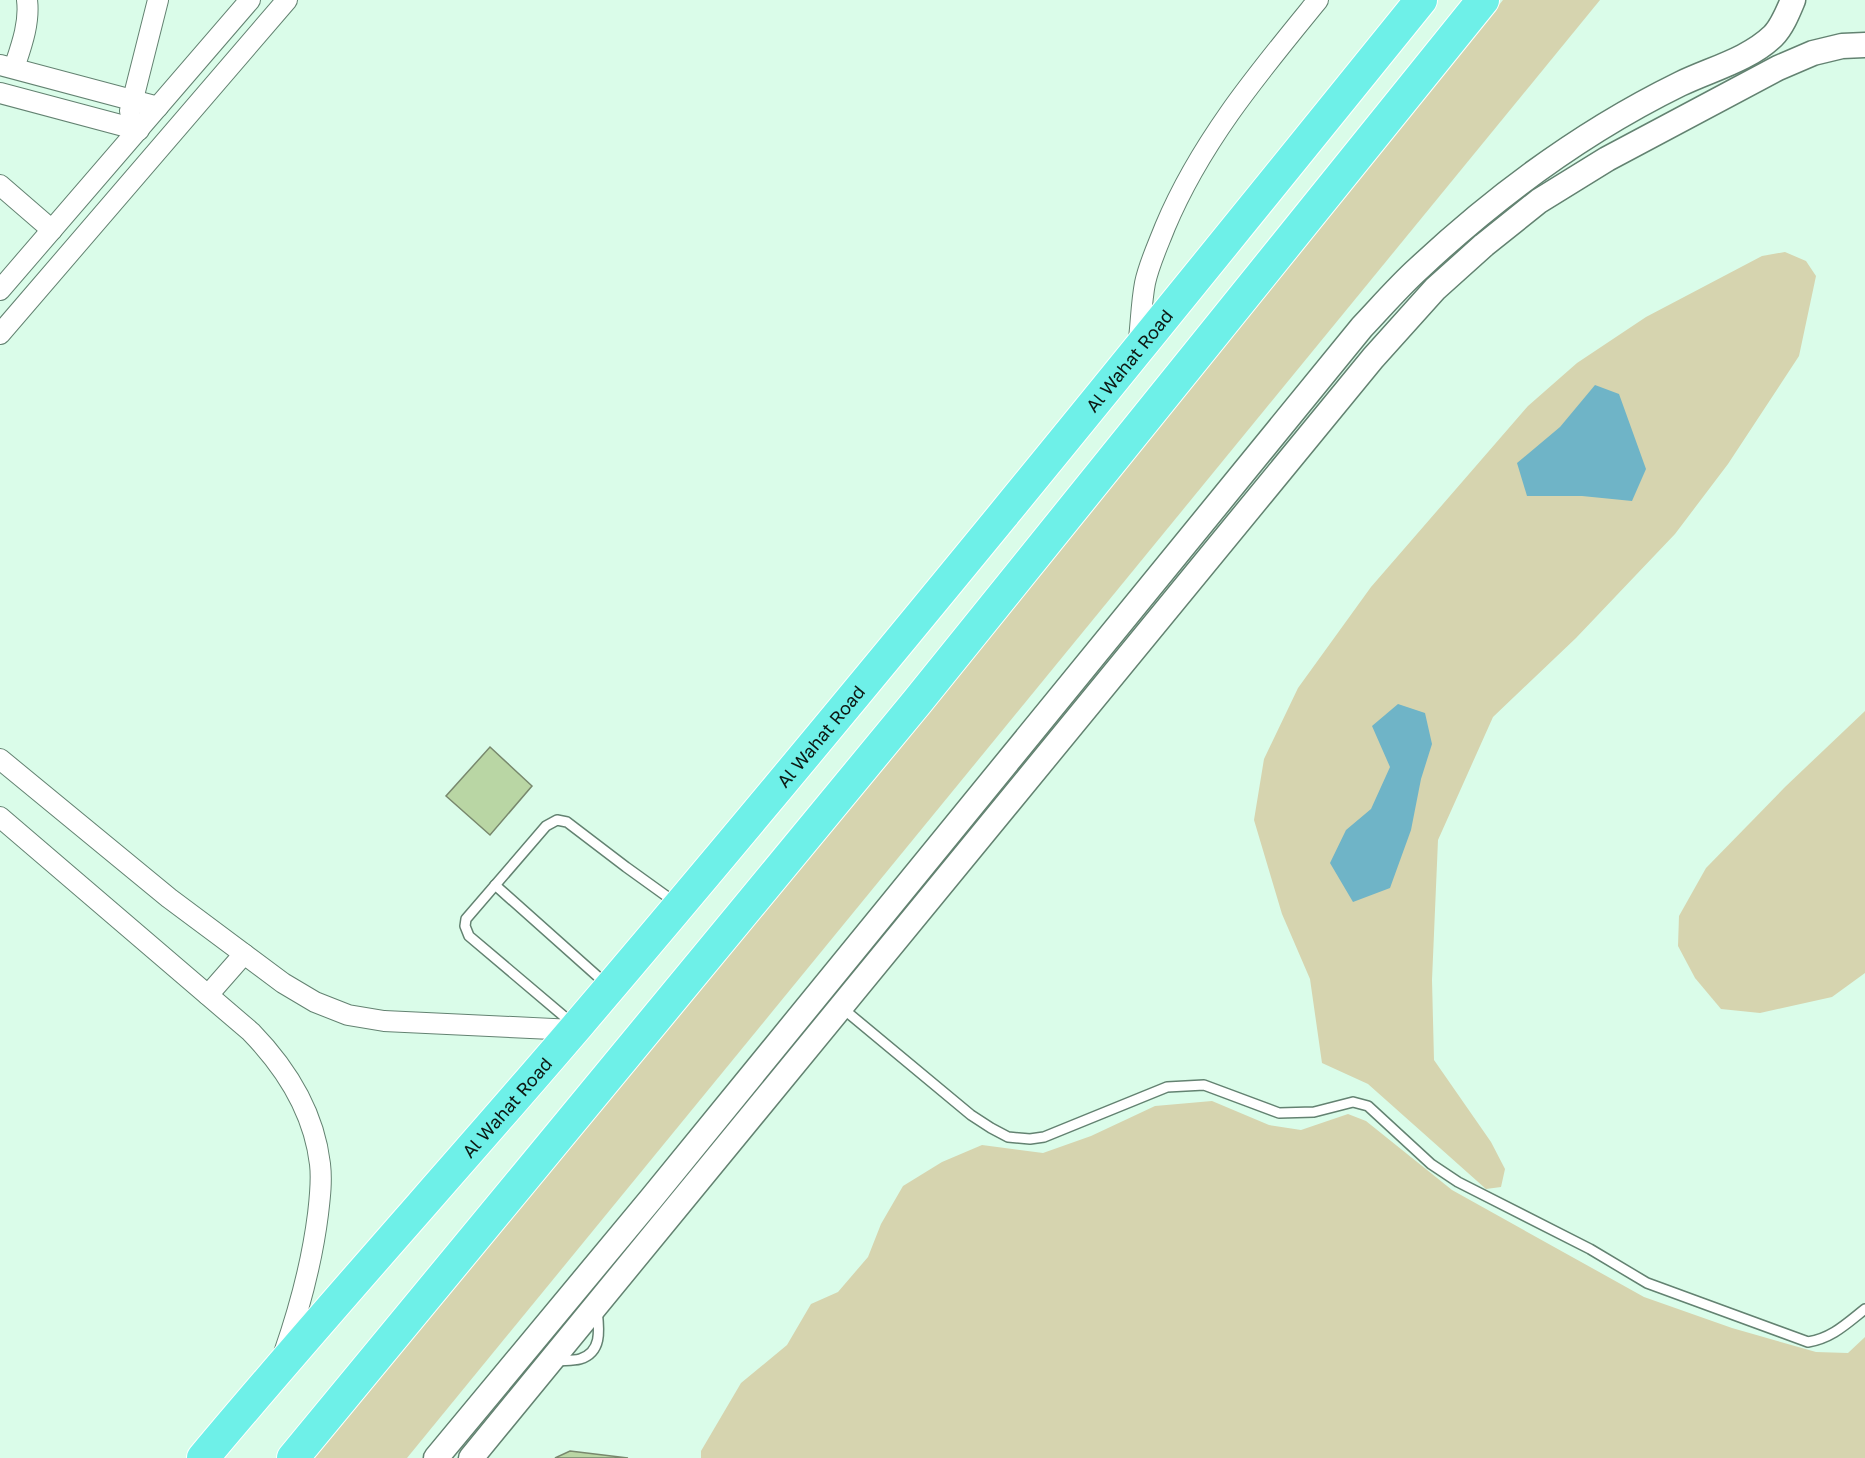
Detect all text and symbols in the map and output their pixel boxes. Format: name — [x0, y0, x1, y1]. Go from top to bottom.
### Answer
street label: Al Wahat Road — [1081, 305, 1177, 416]
street label: Al Wahat Road — [772, 681, 869, 792]
street label: Al Wahat Road — [457, 1053, 556, 1162]

